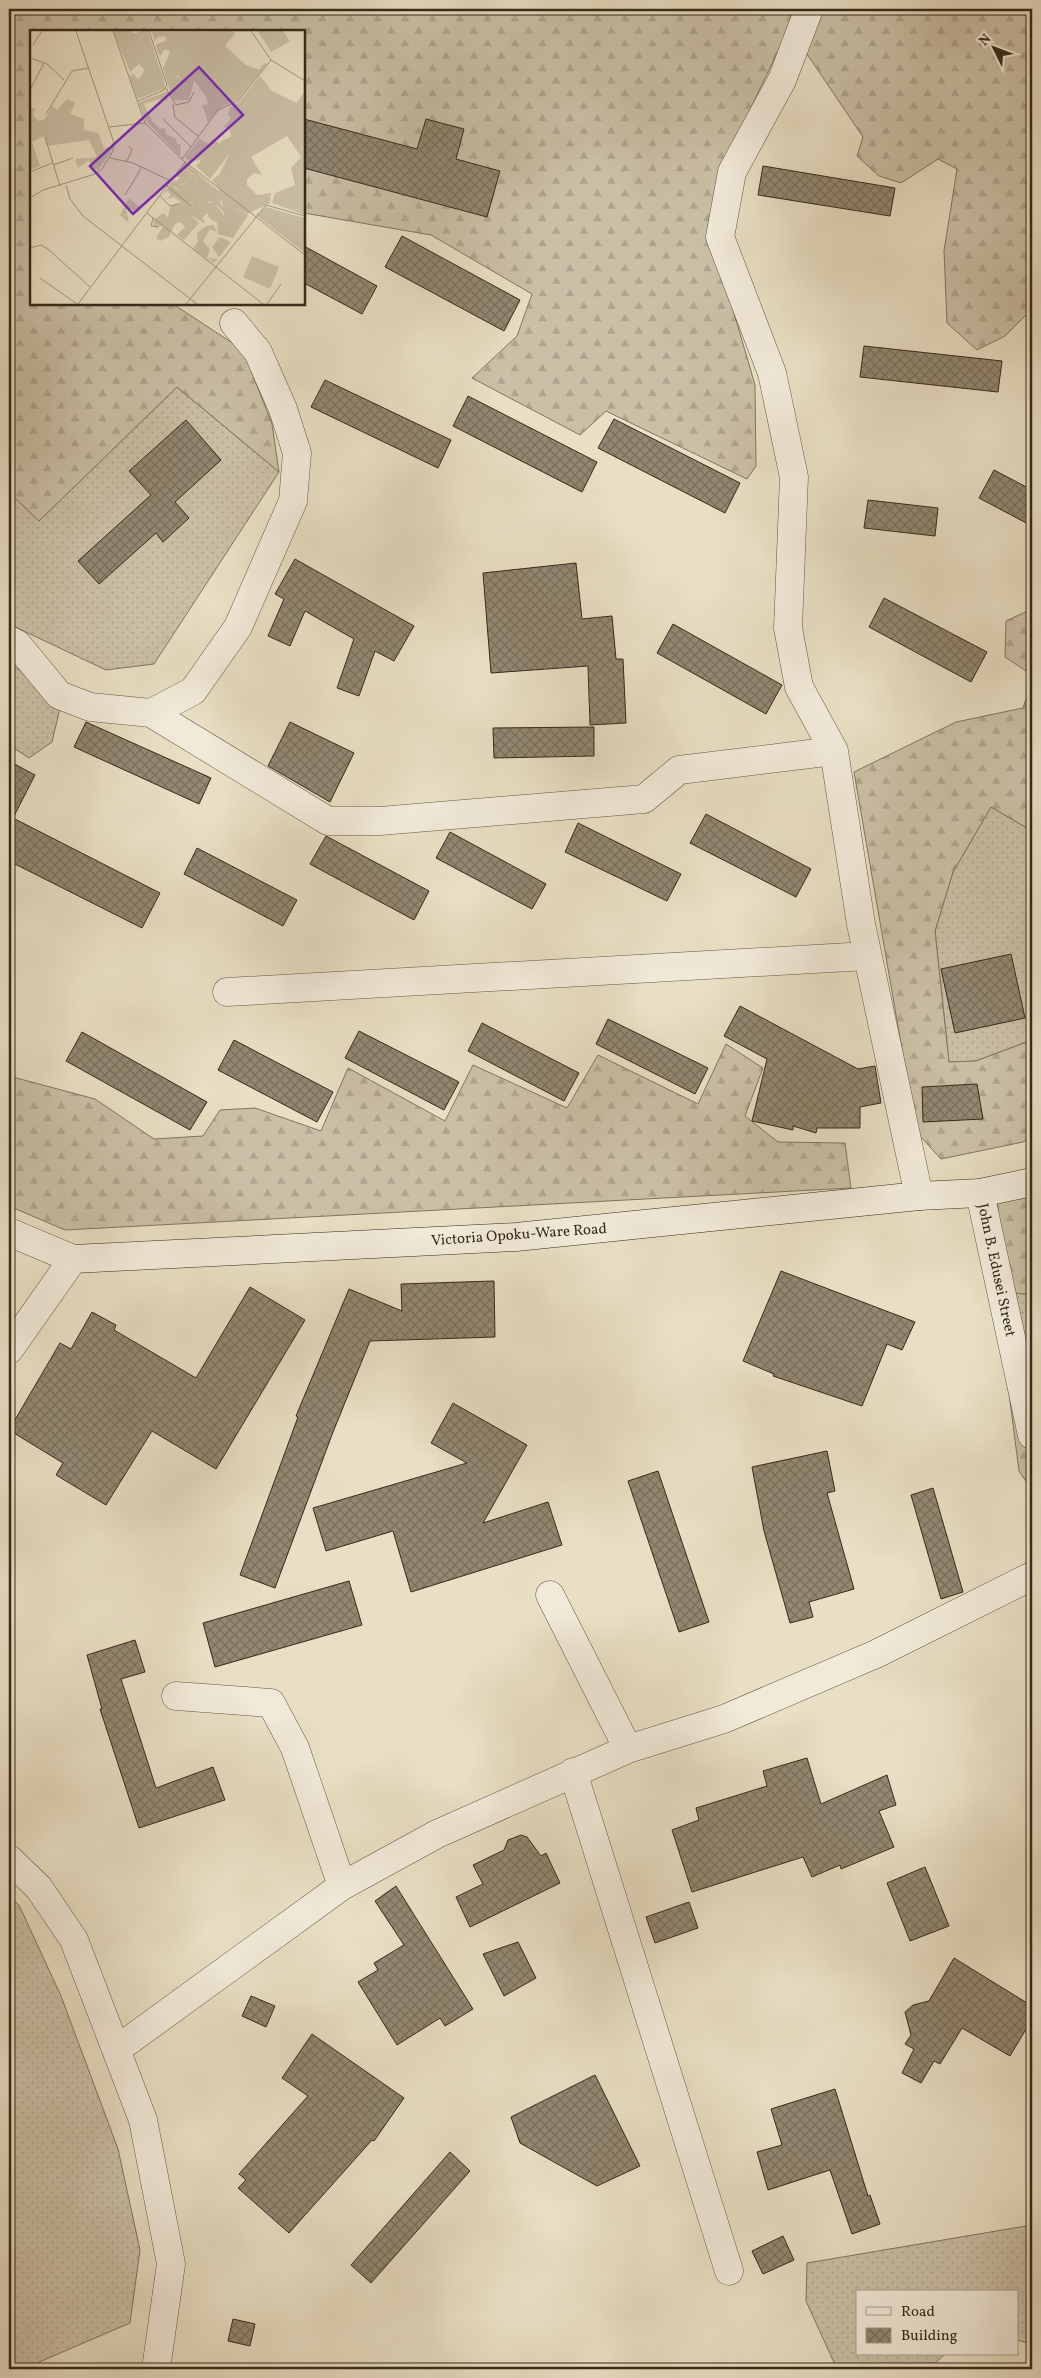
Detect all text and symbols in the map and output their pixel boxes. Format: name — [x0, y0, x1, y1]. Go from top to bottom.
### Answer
north arrow — [968, 22, 1018, 72]
inset map — [30, 30, 305, 305]
text: N — [975, 30, 996, 50]
street label: John B. Edusei Street — [971, 1202, 1020, 1339]
street label: Victoria Opoku-Ware Road — [431, 1219, 608, 1252]
legend — [856, 2290, 1018, 2356]
text: Road — [901, 2302, 935, 2323]
text: Building — [901, 2326, 958, 2347]

